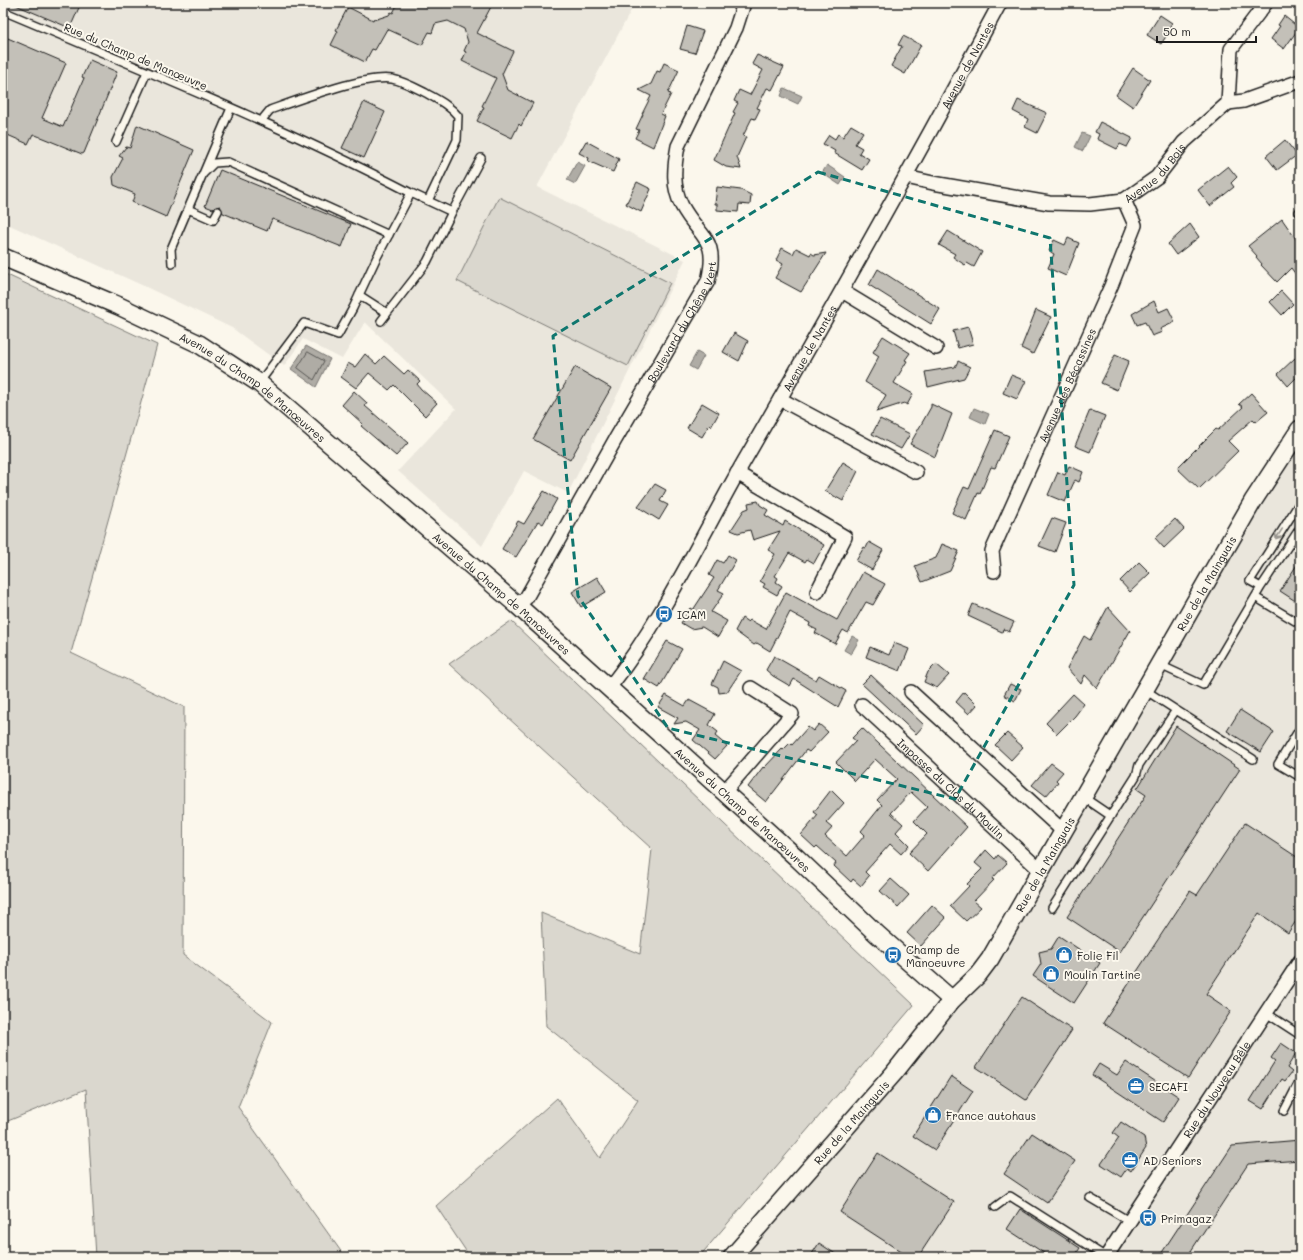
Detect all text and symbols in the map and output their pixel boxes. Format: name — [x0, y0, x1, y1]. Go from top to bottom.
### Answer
street label: Avenue de Nantes — [937, 18, 996, 111]
scale bar — [1157, 18, 1256, 44]
street label: Rue du Champ de Manœuvre — [62, 19, 210, 93]
text: 50 m — [1163, 23, 1191, 39]
street label: Avenue du Bois — [1121, 140, 1188, 205]
street label: Boulevard du Chêne Vert — [643, 260, 719, 385]
street label: Avenue de Nantes — [779, 302, 840, 394]
street label: Avenue des Bécassines — [1034, 326, 1099, 445]
street label: Avenue du Champ de Manœuvres — [177, 328, 329, 445]
street label: Avenue du Champ de Manœuvres — [430, 528, 574, 657]
one-way arrow — [1275, 529, 1283, 540]
street label: Rue de la Mainguais — [1173, 533, 1239, 633]
bus stop icon: ICAM — [654, 604, 674, 624]
place label: ICAM — [677, 607, 706, 622]
street label: Impasse du Clos du Moulin — [895, 734, 1008, 841]
street label: Avenue du Champ de Manœuvres — [672, 744, 814, 875]
street label: Rue de la Mainguais — [1011, 814, 1078, 914]
place label: Champ de Manoeuvre — [906, 942, 965, 970]
bus stop icon: Champ de Manoeuvre — [883, 945, 903, 965]
shop icon: Folie Fil — [1054, 945, 1074, 965]
place label: Folie Fil — [1077, 948, 1118, 963]
shop icon: Moulin Tartine — [1041, 964, 1061, 984]
place label: Moulin Tartine — [1064, 967, 1141, 982]
street label: Rue du Nouveau Bêle — [1179, 1037, 1254, 1140]
office icon: SECAFI — [1126, 1076, 1146, 1096]
street label: Rue de la Mainguais — [810, 1077, 892, 1167]
place label: SECAFI — [1149, 1079, 1188, 1094]
shop icon: France autohaus — [923, 1105, 943, 1125]
place label: France autohaus — [946, 1108, 1036, 1123]
office icon: AD Seniors — [1120, 1150, 1140, 1170]
place label: AD Seniors — [1143, 1153, 1202, 1168]
bus stop icon: Primagaz — [1138, 1208, 1158, 1228]
place label: Primagaz — [1161, 1211, 1212, 1226]

